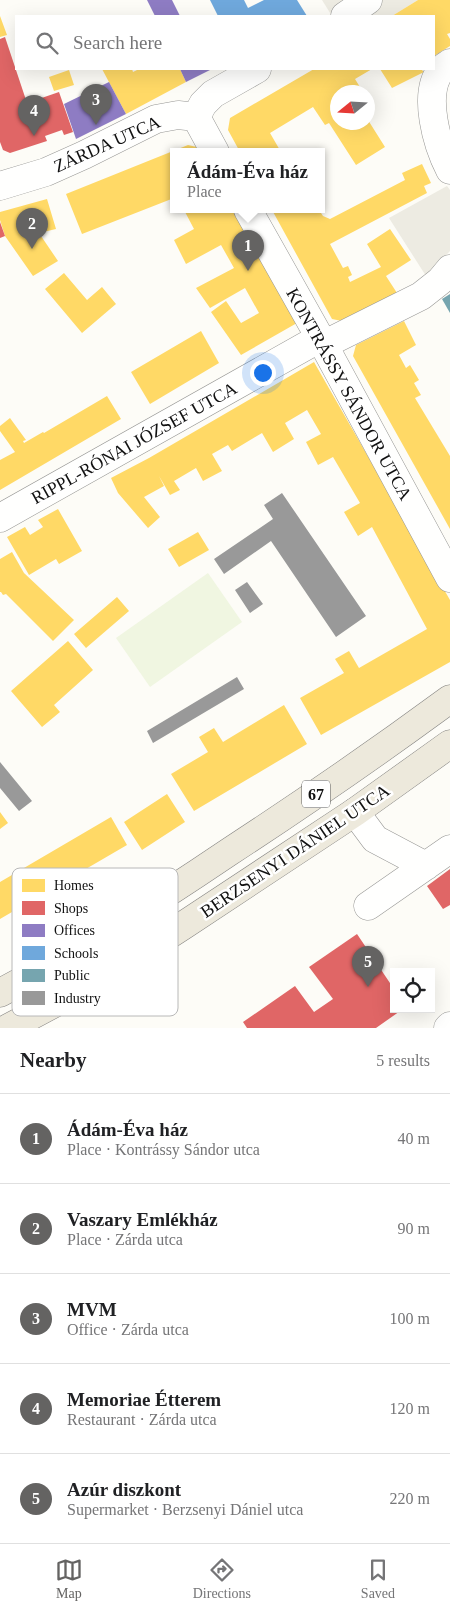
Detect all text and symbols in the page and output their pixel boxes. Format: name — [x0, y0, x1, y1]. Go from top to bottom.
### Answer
search box — [15, 15, 435, 70]
icon: search — [33, 29, 61, 57]
text: Search here — [73, 32, 162, 53]
pin: 3 — [80, 84, 112, 125]
north arrow — [330, 85, 375, 130]
pin: 4 — [18, 95, 50, 136]
street label: ZÁRDA UTCA — [50, 111, 163, 176]
popup — [170, 148, 325, 213]
text: Ádám-Éva ház — [187, 161, 308, 182]
text: Place — [187, 183, 222, 200]
pin: 2 — [16, 208, 48, 249]
pin: 1 — [232, 230, 264, 271]
street label: KONTRÁSSY SÁNDOR UTCA — [282, 284, 417, 504]
your location — [250, 360, 276, 386]
street label: RIPPL-RÓNAI JÓZSEF UTCA — [27, 377, 240, 508]
street label: BERZSENYI DÁNIEL UTCA — [196, 779, 393, 922]
road number: 67 — [302, 781, 330, 808]
legend — [12, 868, 178, 1016]
text: Homes — [54, 878, 94, 893]
text: Shops — [54, 901, 88, 916]
text: Offices — [54, 923, 95, 938]
text: Schools — [54, 946, 98, 961]
pin: 5 — [352, 946, 384, 987]
text: Public — [54, 968, 90, 983]
map controls — [390, 968, 435, 1013]
button: locate — [390, 968, 435, 1013]
text: Industry — [54, 991, 101, 1006]
text: Nearby — [20, 1048, 87, 1072]
text: 5 results — [376, 1052, 430, 1069]
text: Ádám-Éva ház — [67, 1119, 188, 1140]
text: 1 — [32, 1130, 40, 1147]
text: 40 m — [398, 1130, 430, 1147]
text: Place · Kontrássy Sándor utca — [67, 1141, 260, 1158]
text: Vaszary Emlékház — [67, 1209, 218, 1230]
text: 2 — [32, 1220, 40, 1237]
text: 90 m — [398, 1220, 430, 1237]
text: Place · Zárda utca — [67, 1231, 183, 1248]
text: MVM — [67, 1299, 117, 1320]
text: 3 — [32, 1310, 40, 1327]
text: 100 m — [390, 1310, 430, 1327]
text: Office · Zárda utca — [67, 1321, 189, 1338]
text: Memoriae Étterem — [67, 1389, 221, 1410]
text: 4 — [32, 1400, 40, 1417]
text: 120 m — [390, 1400, 430, 1417]
text: Restaurant · Zárda utca — [67, 1411, 217, 1428]
text: Azúr diszkont — [67, 1479, 181, 1500]
text: 5 — [32, 1490, 40, 1507]
text: 220 m — [390, 1490, 430, 1507]
text: Supermarket · Berzsenyi Dániel utca — [67, 1501, 303, 1518]
tab: Map — [55, 1556, 83, 1602]
tab: Directions — [193, 1556, 251, 1602]
tab: Saved — [361, 1556, 395, 1602]

